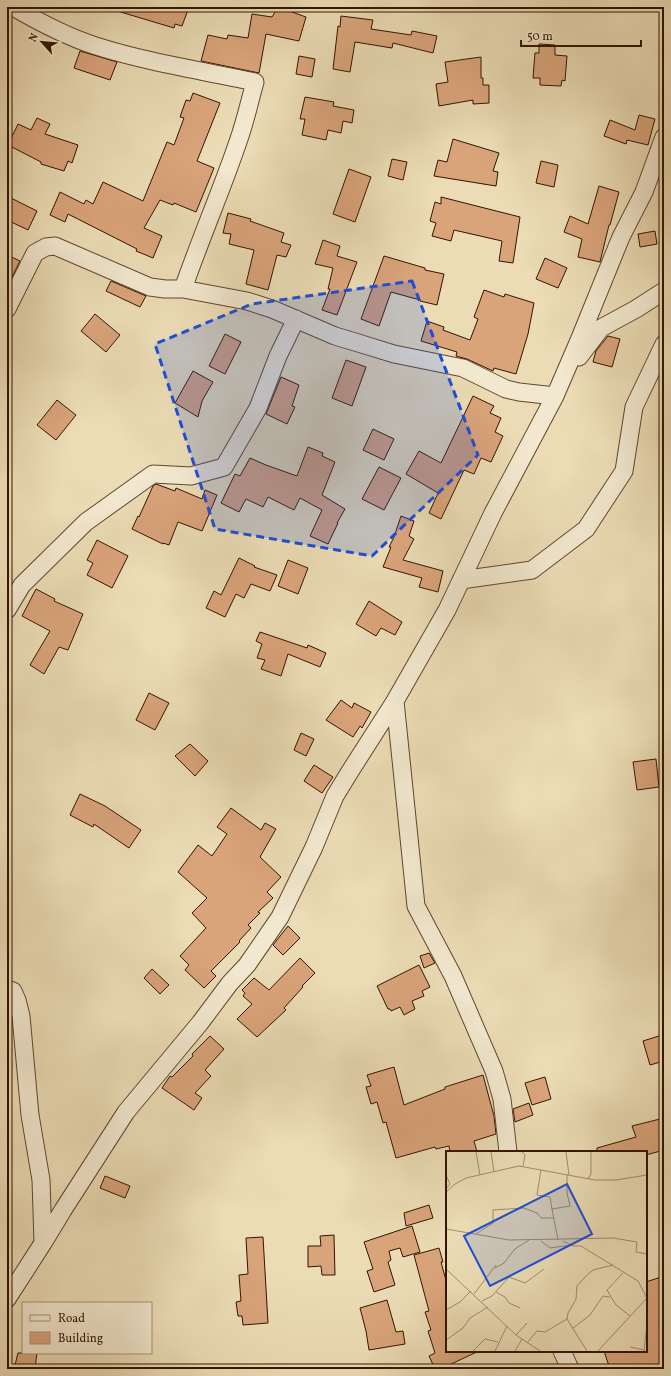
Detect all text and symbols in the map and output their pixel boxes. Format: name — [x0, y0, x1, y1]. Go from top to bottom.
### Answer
north arrow — [22, 22, 62, 62]
scale bar — [521, 22, 641, 48]
text: 50 m — [527, 29, 553, 45]
text: N — [26, 31, 43, 45]
inset map — [446, 1151, 647, 1352]
legend — [22, 1302, 152, 1354]
text: Road — [58, 1311, 85, 1327]
text: Building — [58, 1331, 103, 1347]

